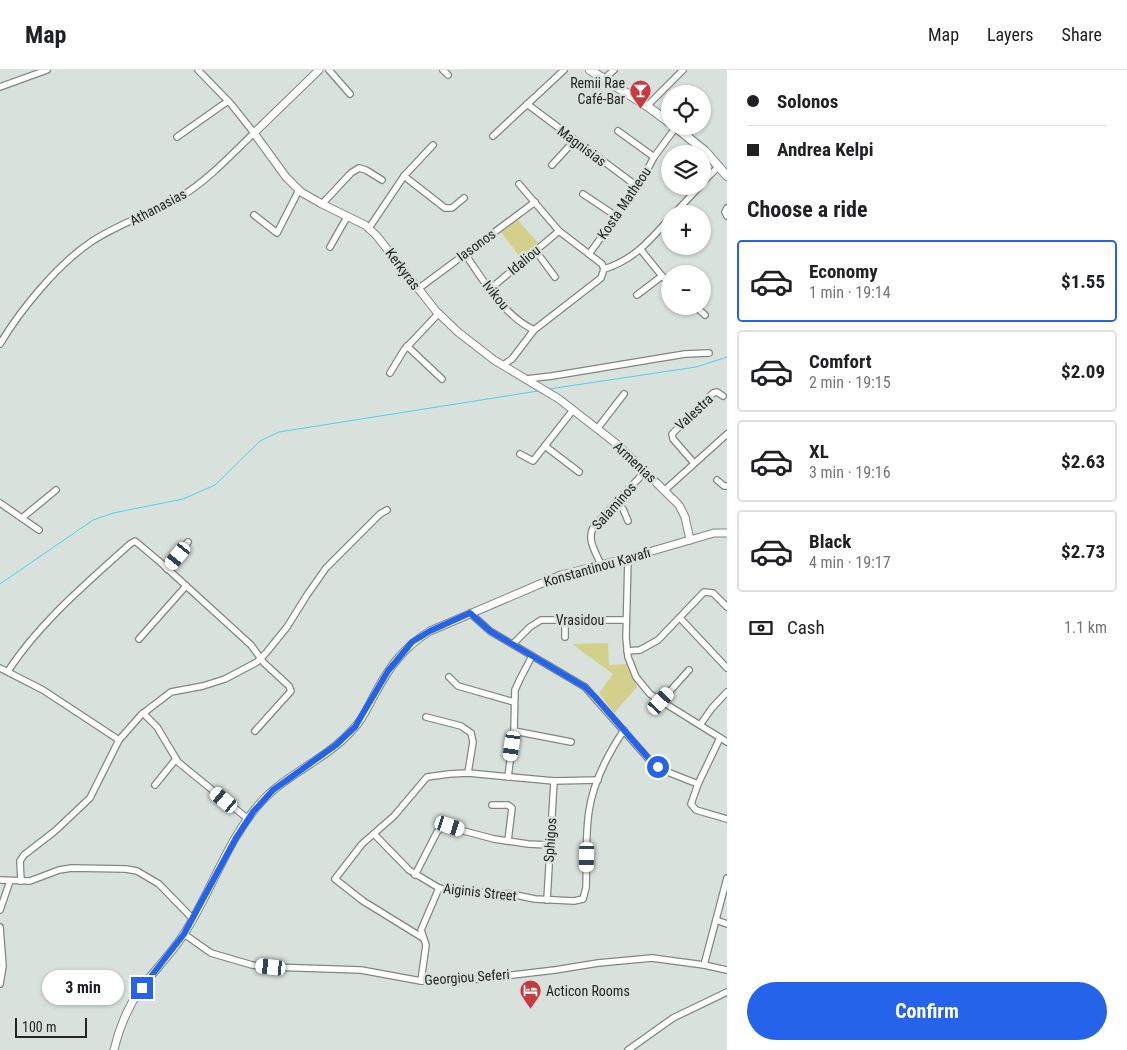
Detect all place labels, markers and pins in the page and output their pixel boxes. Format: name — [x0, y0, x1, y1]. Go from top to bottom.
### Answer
place label: Remii Rae Café-Bar — [570, 75, 625, 107]
bar icon: Remii Rae Café-Bar — [629, 79, 653, 110]
hotel icon: Acticon Rooms — [518, 979, 542, 1010]
place label: Acticon Rooms — [546, 983, 630, 999]

